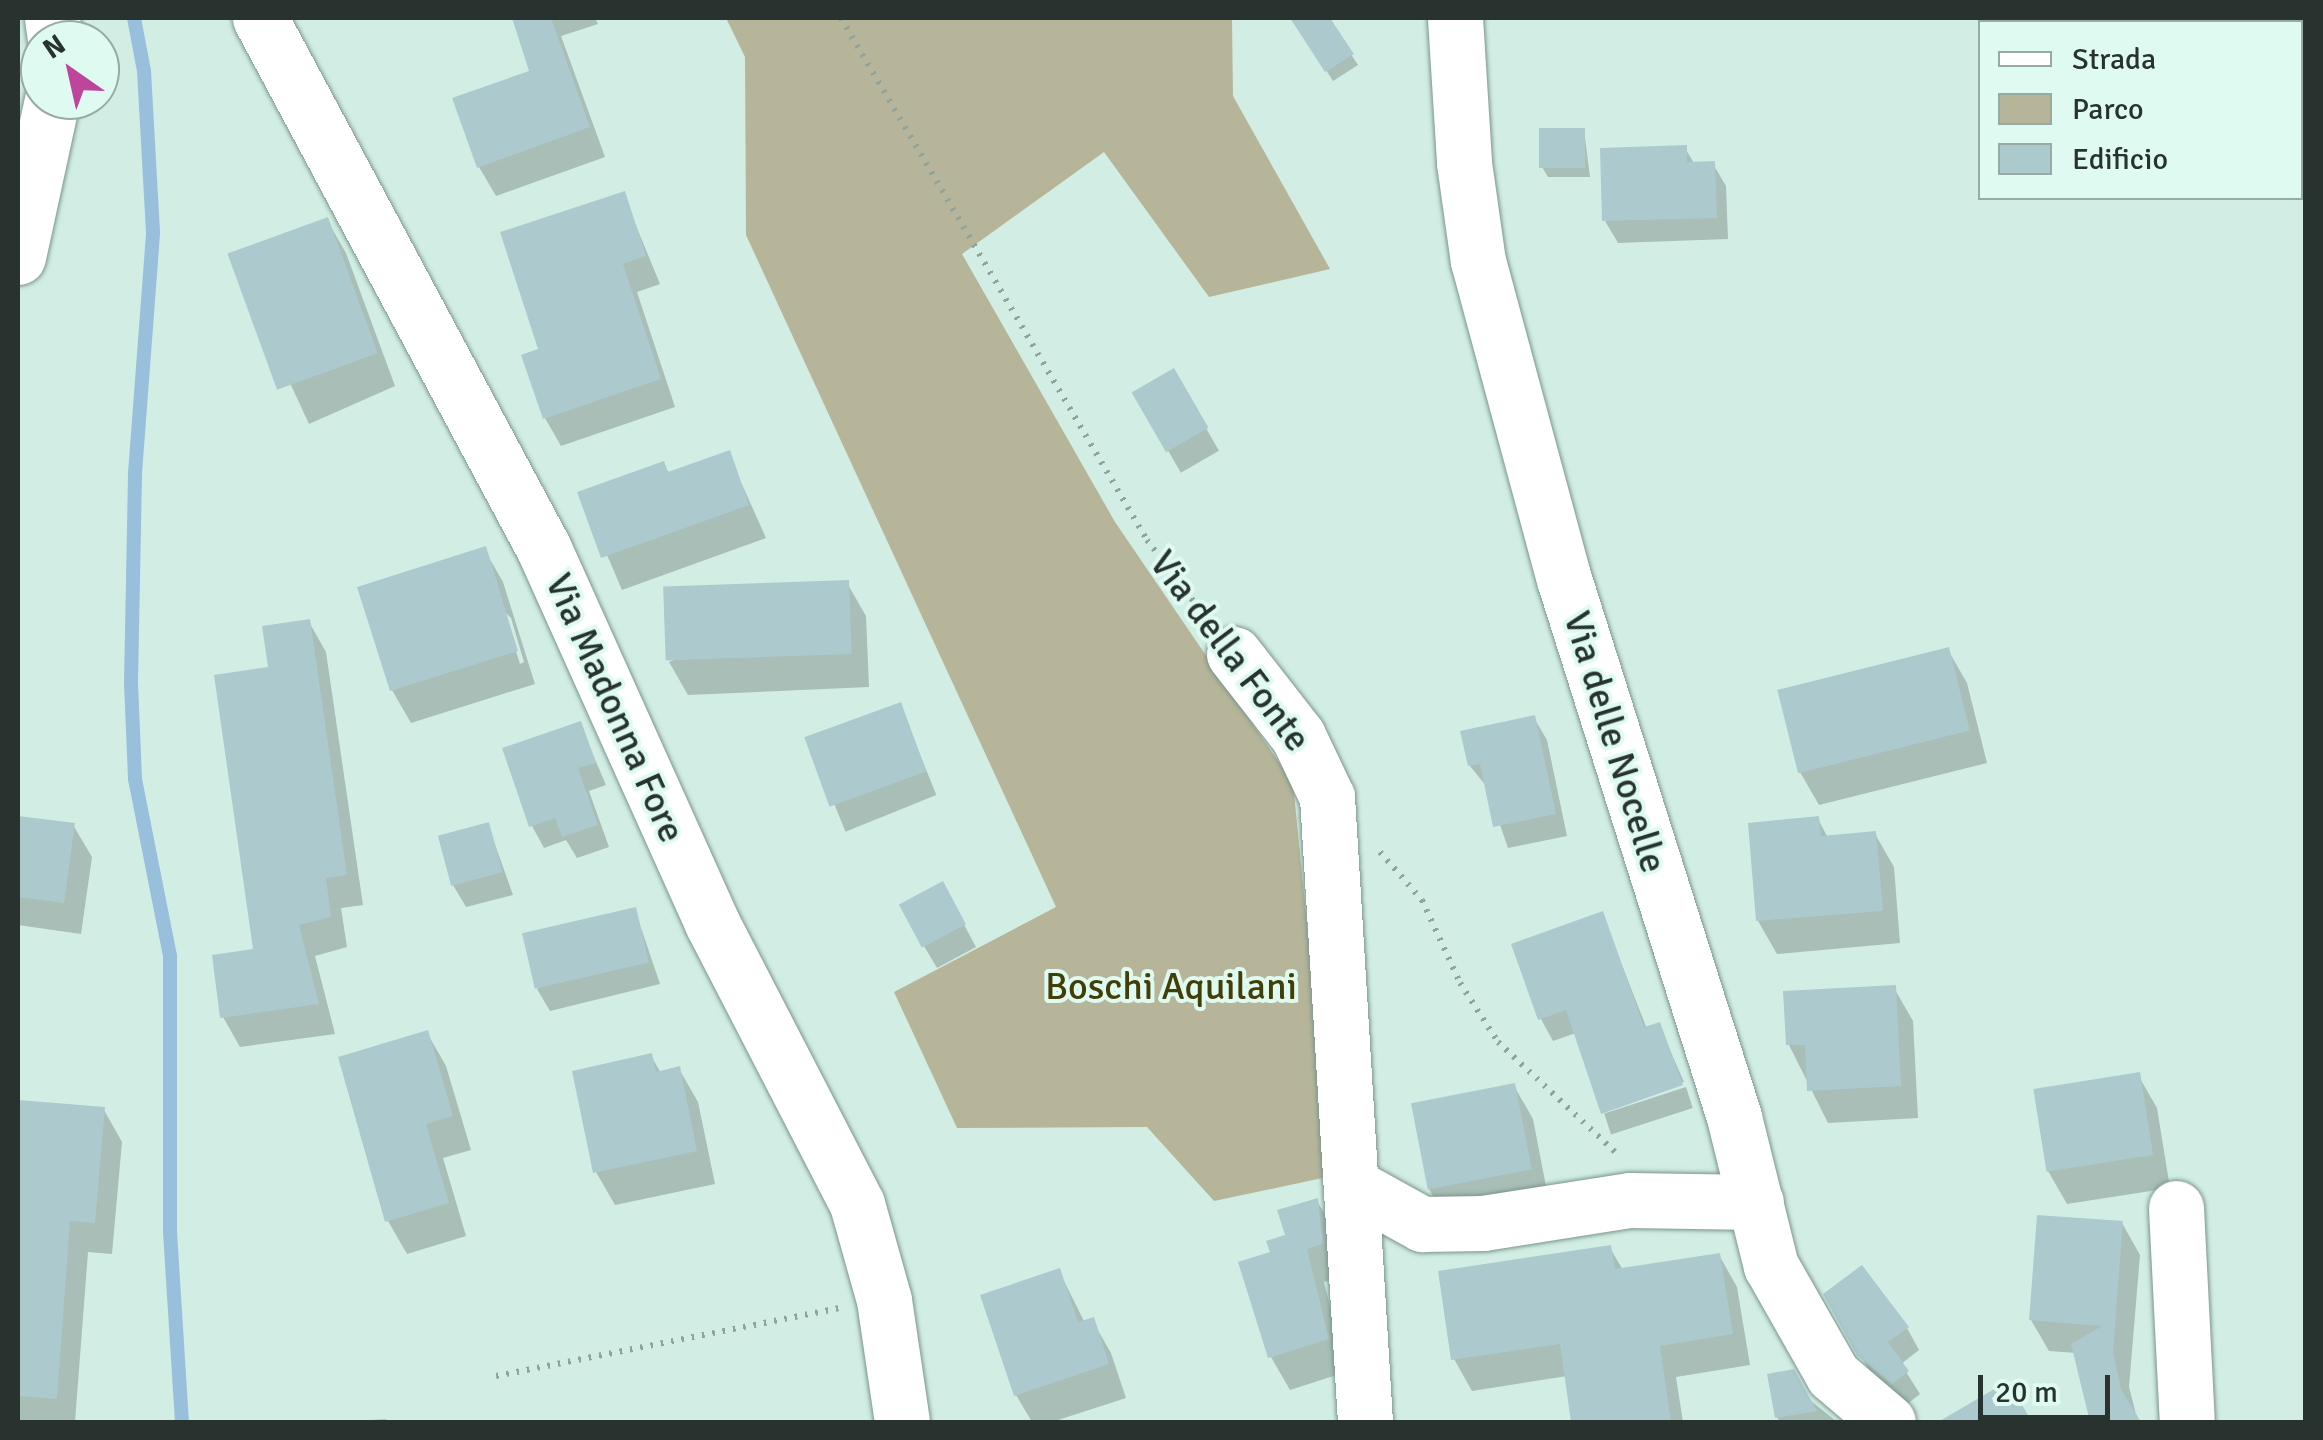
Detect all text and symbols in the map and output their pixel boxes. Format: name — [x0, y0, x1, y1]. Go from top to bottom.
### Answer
north arrow — [20, 20, 120, 120]
legend — [1978, 20, 2303, 200]
text: N — [37, 27, 72, 66]
text: Strada — [2072, 41, 2156, 78]
text: Parco — [2072, 91, 2144, 128]
text: Edificio — [2072, 141, 2168, 178]
street label: Via della Fonte — [1140, 542, 1320, 760]
street label: Via Madonna Fore — [535, 567, 695, 849]
street label: Via delle Nocelle — [1554, 606, 1676, 878]
park label: Boschi Aquilani — [1045, 964, 1297, 1010]
scale bar — [1983, 1355, 2116, 1417]
text: 20 m — [1995, 1374, 2058, 1411]

